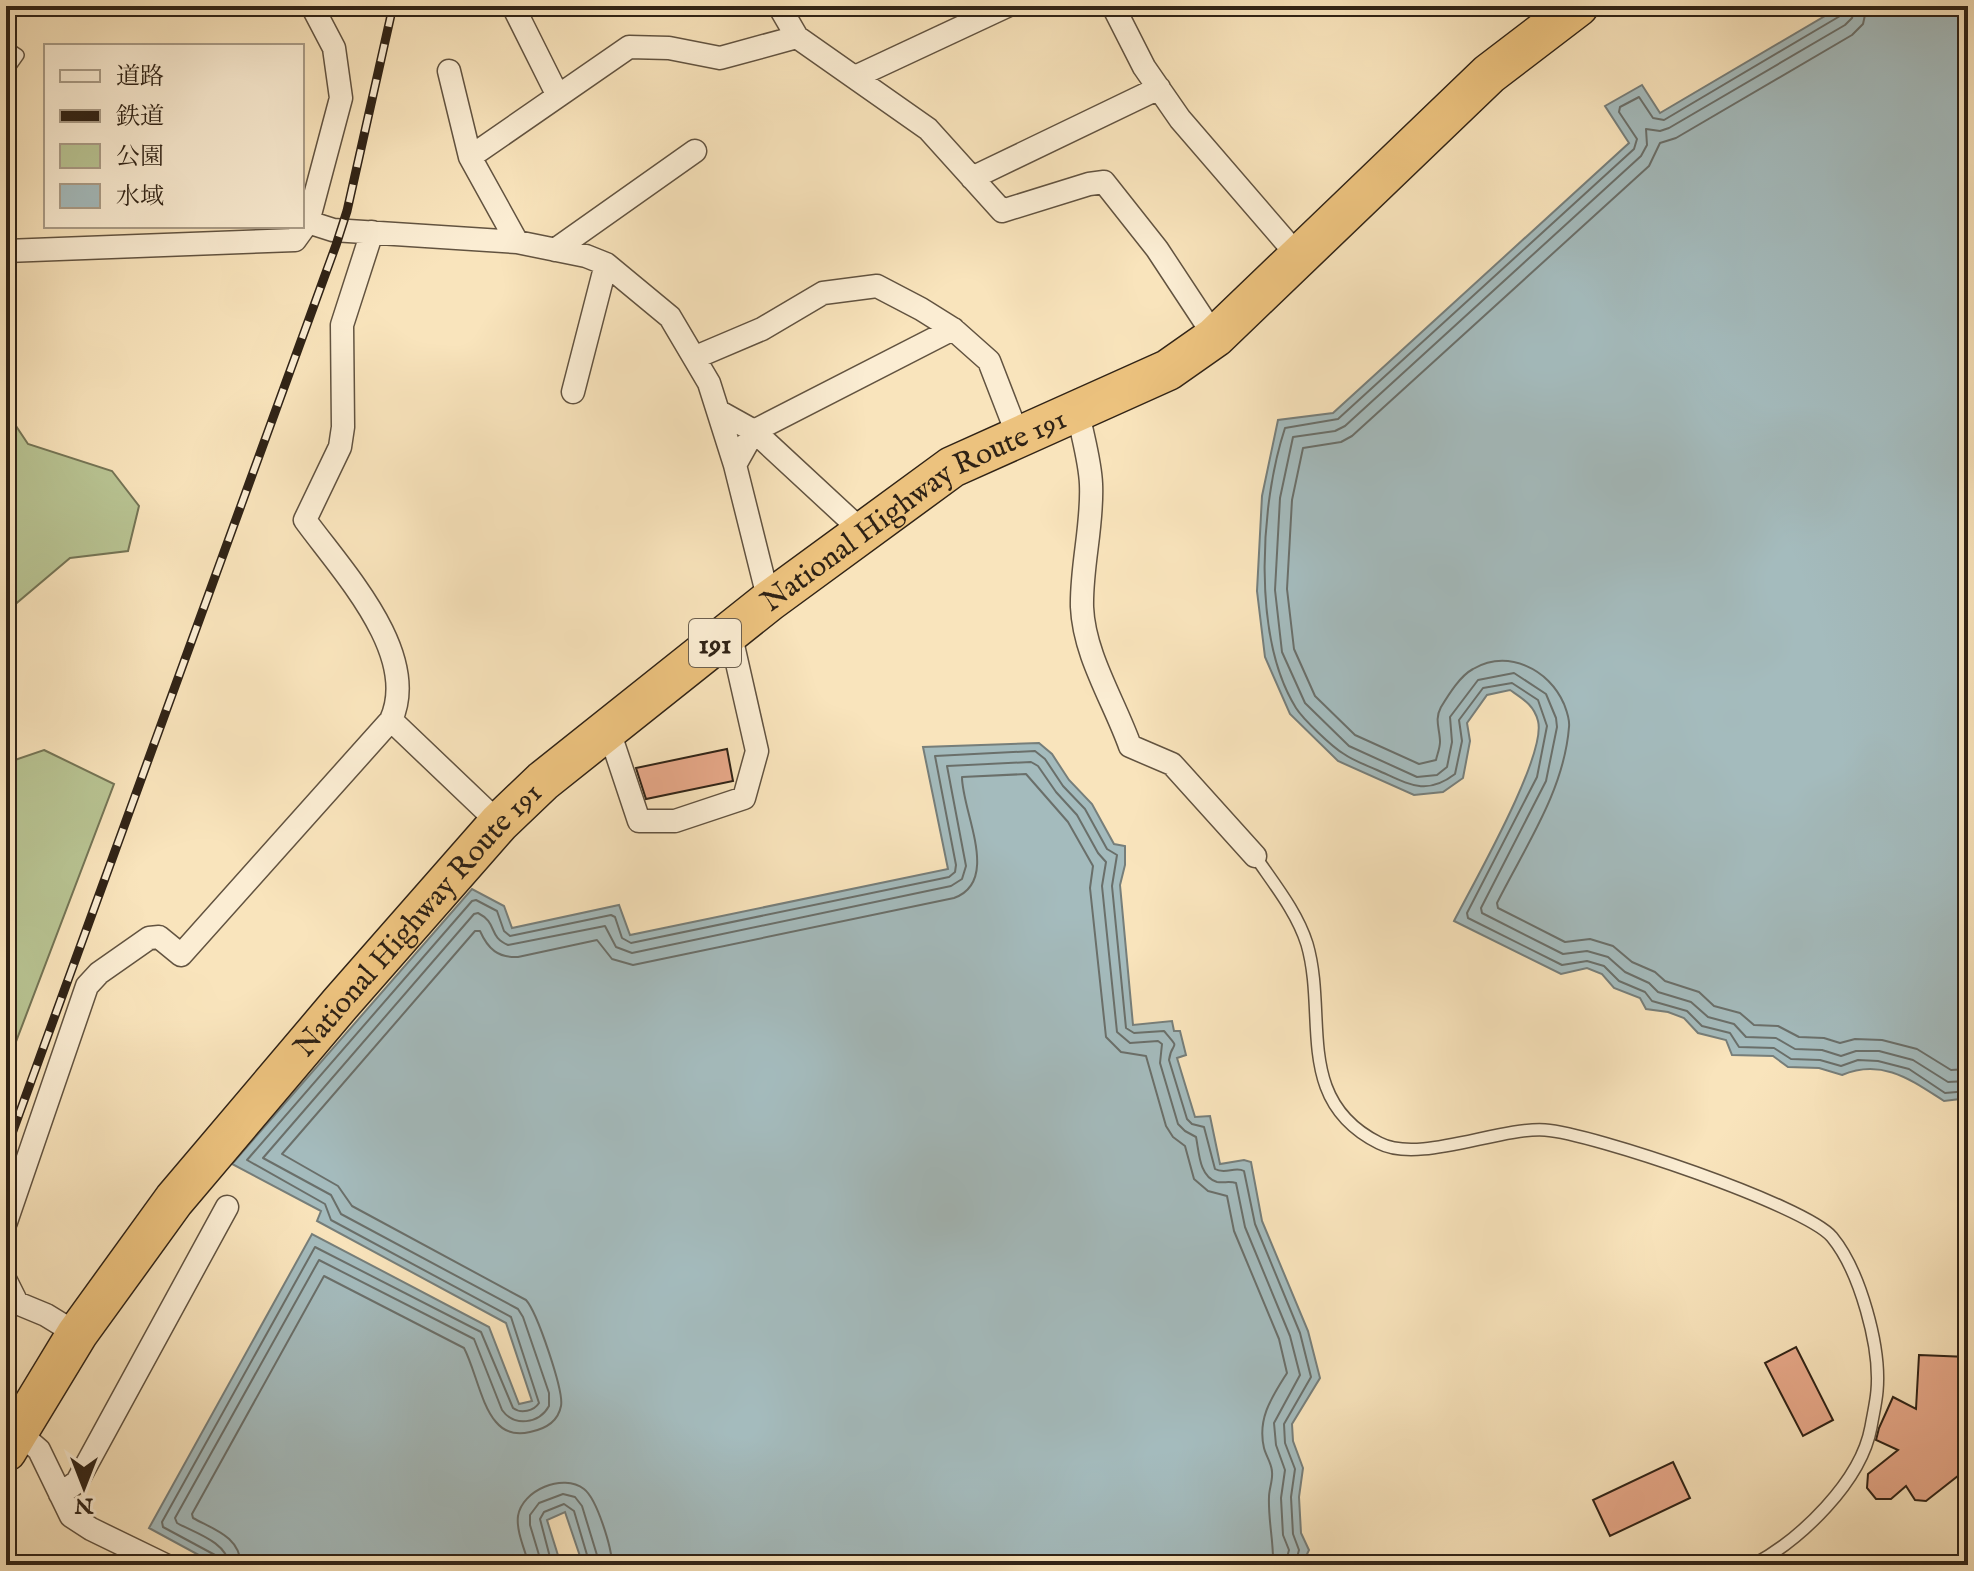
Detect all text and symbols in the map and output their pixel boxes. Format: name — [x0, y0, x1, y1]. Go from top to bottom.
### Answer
legend — [44, 44, 304, 228]
text: 道路 — [116, 62, 164, 93]
text: 鉄道 — [116, 102, 164, 133]
text: 公園 — [116, 142, 164, 173]
text: 水域 — [116, 182, 164, 213]
street label: National Highway Route 191 — [754, 401, 1073, 621]
road number: 191 — [689, 619, 741, 667]
street label: National Highway Route 191 — [286, 775, 551, 1066]
north arrow — [44, 1447, 124, 1527]
text: N — [74, 1491, 95, 1519]

